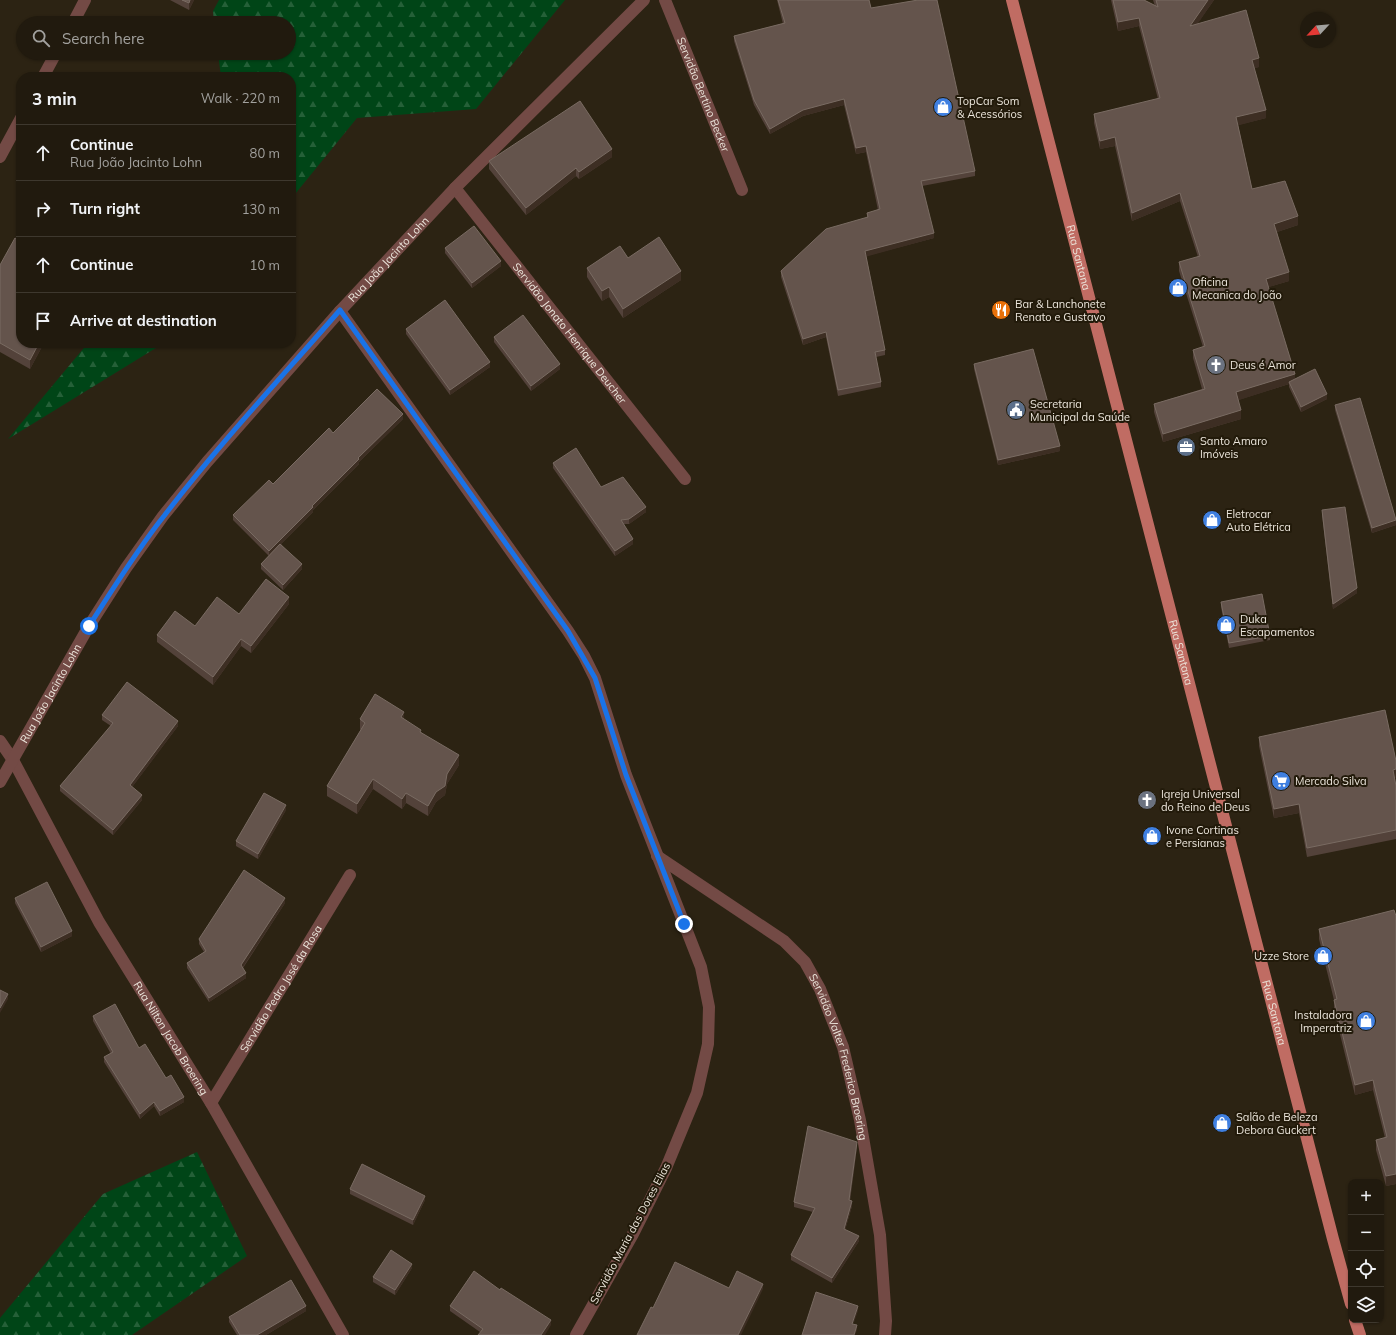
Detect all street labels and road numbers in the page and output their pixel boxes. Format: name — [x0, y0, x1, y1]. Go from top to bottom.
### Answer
street label: Servidão Bertino Becker — [674, 35, 733, 154]
street label: Rua João Jacinto Lohn — [345, 214, 432, 305]
street label: Rua Santana — [1064, 223, 1094, 292]
street label: Servidão Jonato Henrique Deucher — [510, 260, 630, 406]
street label: Rua Santana — [1166, 618, 1196, 687]
street label: Rua João Jacinto Lohn — [17, 641, 84, 746]
street label: Servidão Pedro José da Rosa — [237, 922, 325, 1055]
street label: Servidão Valter Frederico Broering — [806, 971, 870, 1141]
street label: Rua Santana — [1259, 978, 1290, 1047]
street label: Rua Nilton Jacob Broering — [130, 979, 211, 1098]
street label: Servidão Maria das Dores Elias — [587, 1160, 673, 1306]

